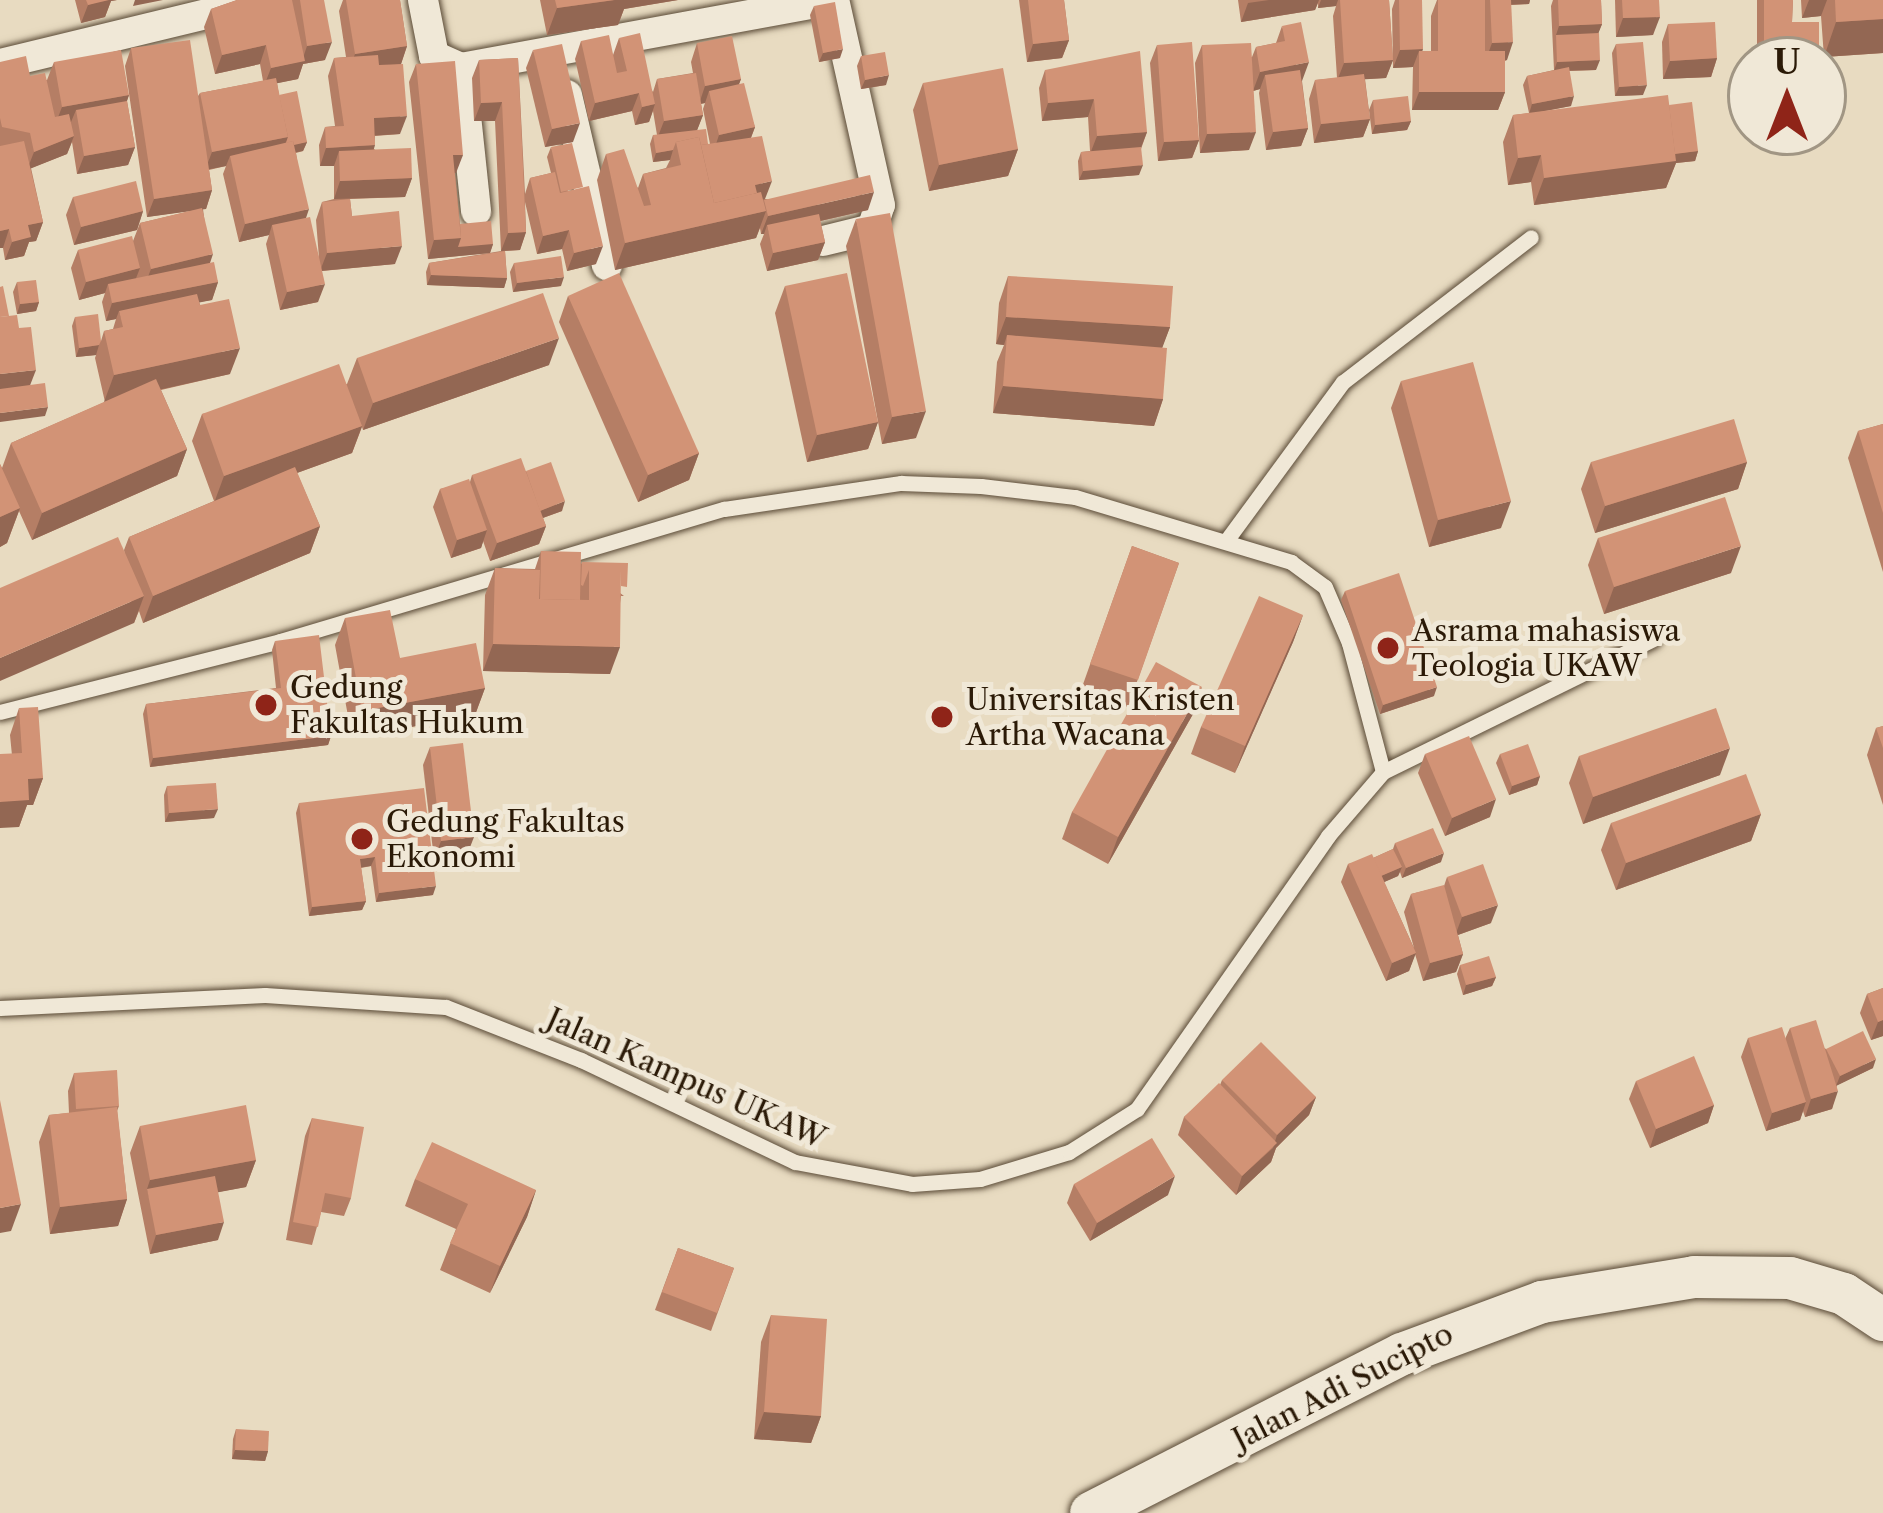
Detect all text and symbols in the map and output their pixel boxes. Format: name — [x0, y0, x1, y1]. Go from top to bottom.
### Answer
north arrow — [1727, 36, 1847, 156]
text: U — [1774, 42, 1800, 83]
place label: Asrama mahasiswa Teologia UKAW — [1412, 613, 1681, 684]
marker: Asrama mahasiswa Teologia UKAW — [1375, 635, 1401, 661]
place label: Gedung Fakultas Hukum — [290, 670, 524, 740]
place label: Universitas Kristen Artha Wacana — [966, 682, 1235, 752]
marker: Gedung Fakultas Hukum — [253, 692, 279, 718]
marker: Universitas Kristen Artha Wacana — [929, 704, 955, 730]
place label: Gedung Fakultas Ekonomi — [386, 804, 625, 874]
marker: Gedung Fakultas Ekonomi — [349, 826, 375, 852]
street label: Jalan Kampus UKAW — [541, 1001, 831, 1157]
street label: Jalan Adi Sucipto — [1226, 1316, 1460, 1458]

